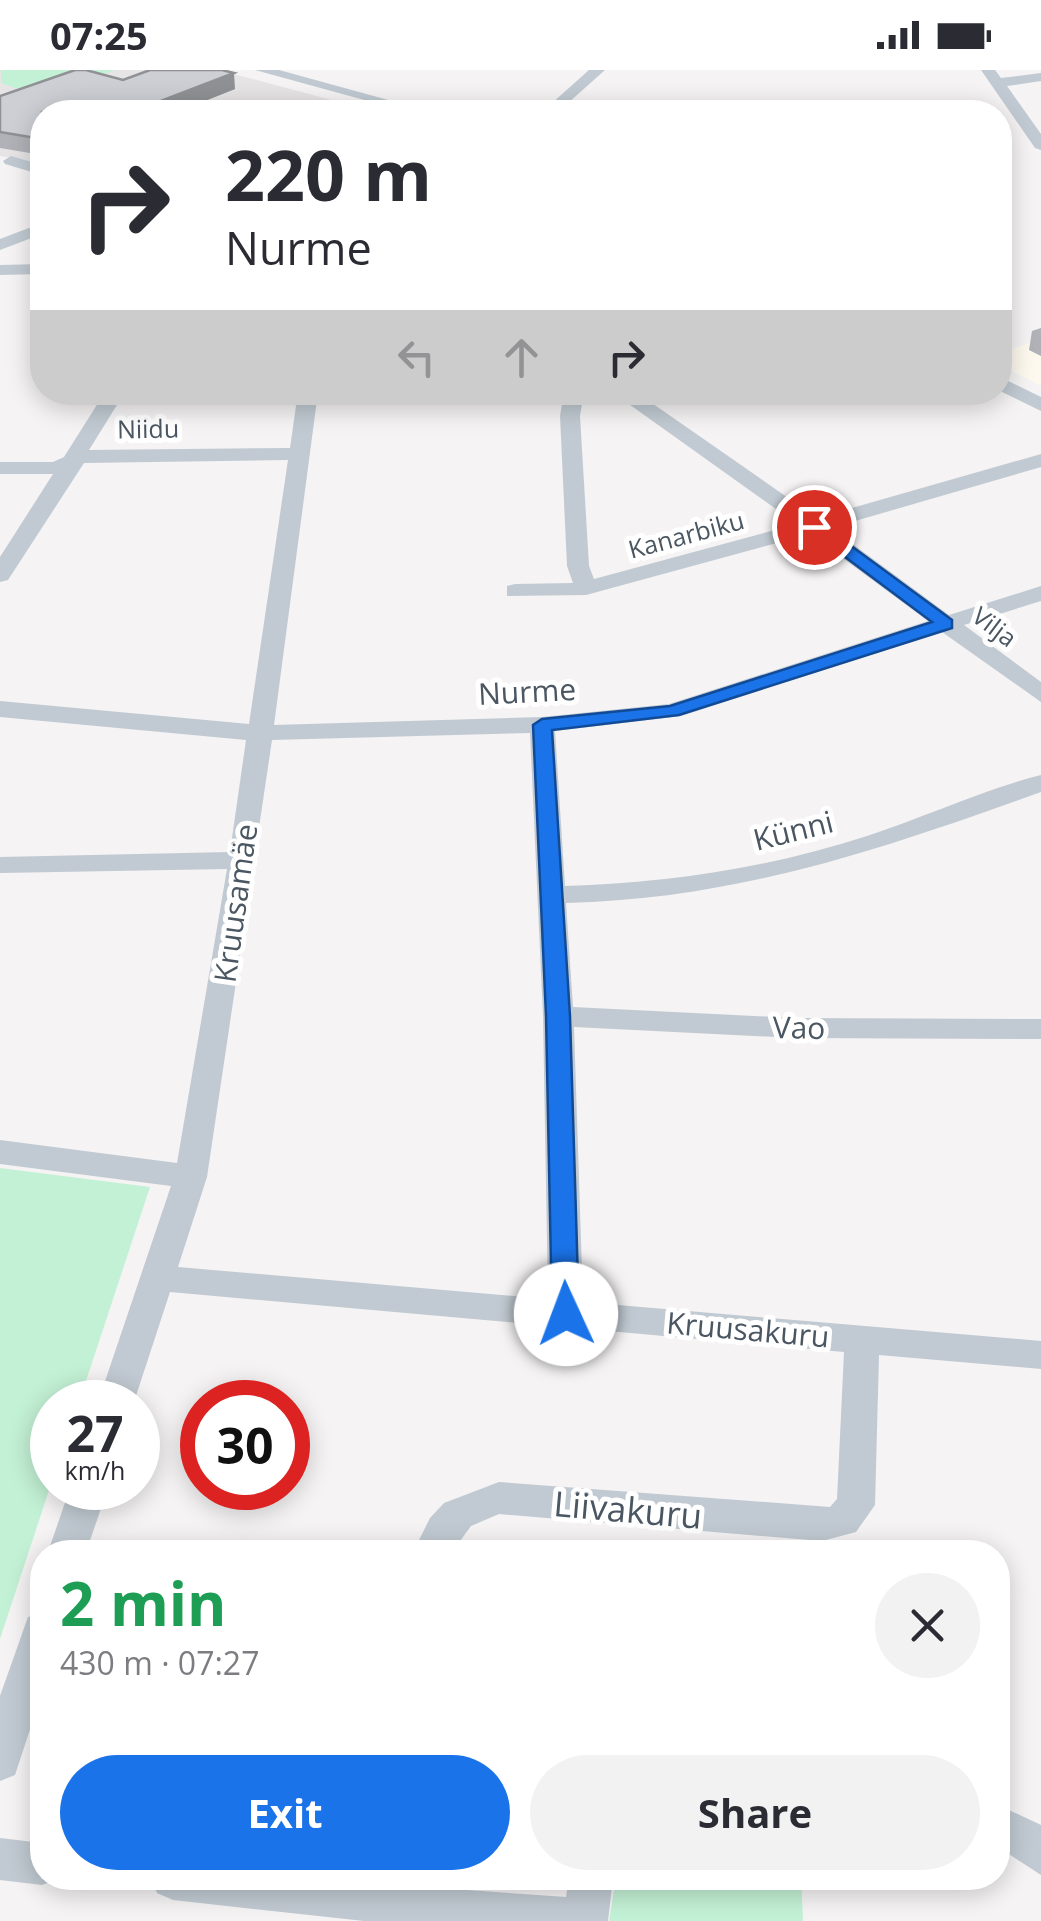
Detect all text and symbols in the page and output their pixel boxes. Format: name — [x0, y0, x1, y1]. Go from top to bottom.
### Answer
text: 07:25 — [50, 9, 148, 61]
text: 220 m — [225, 126, 432, 222]
icon: right — [60, 140, 190, 270]
text: Nurme — [225, 217, 372, 278]
icon: left — [389, 330, 444, 385]
icon: ahead — [494, 330, 549, 385]
icon: right — [599, 330, 654, 385]
street label: Niidu — [117, 410, 179, 446]
pin — [772, 485, 857, 570]
icon: arrive — [787, 500, 842, 555]
street label: Kanarbiku — [624, 502, 748, 566]
street label: Vilja — [966, 598, 1024, 654]
street label: Nurme — [477, 668, 577, 714]
street label: Künni — [749, 800, 837, 860]
street label: Kruusamäe — [204, 821, 266, 985]
street label: Vao — [772, 1006, 826, 1048]
position arrow — [514, 1262, 618, 1366]
street label: Kruusakuru — [665, 1301, 831, 1357]
speed limit sign: 30 — [180, 1380, 310, 1510]
text: 27 — [66, 1399, 124, 1467]
text: km/h — [65, 1453, 125, 1487]
street label: Liivakuru — [552, 1479, 704, 1539]
text: 2 min — [60, 1562, 227, 1644]
button: close — [875, 1573, 980, 1678]
text: 430 m · 07:27 — [60, 1641, 259, 1684]
button: Exit — [60, 1755, 510, 1870]
button: Share — [530, 1755, 980, 1870]

